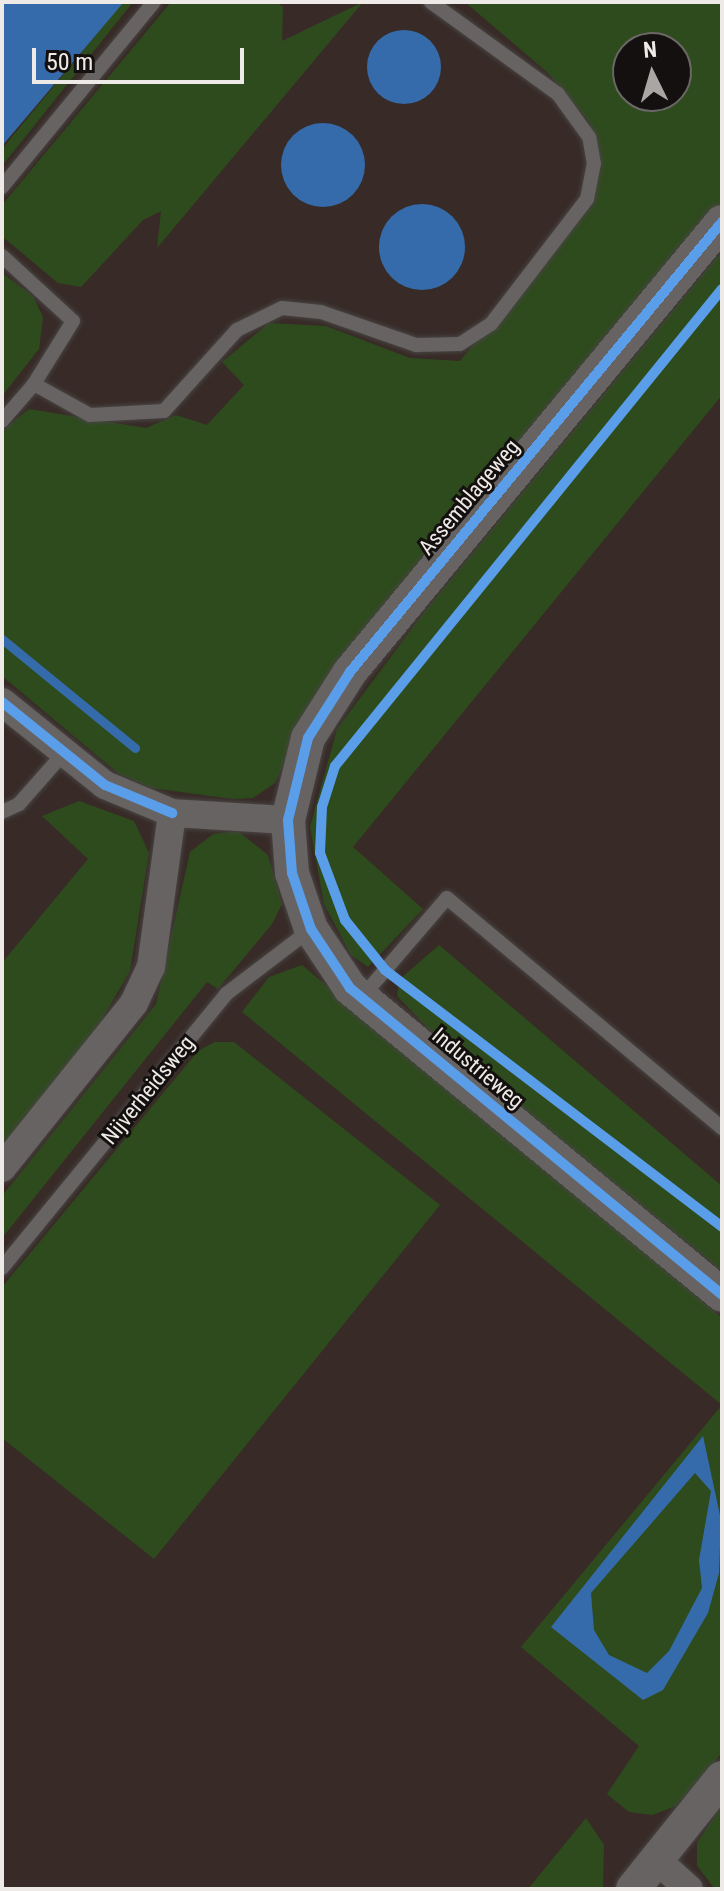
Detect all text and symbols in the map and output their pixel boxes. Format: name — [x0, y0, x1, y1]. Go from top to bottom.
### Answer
scale bar — [36, 32, 248, 82]
north arrow — [612, 32, 692, 112]
text: N — [642, 37, 658, 63]
text: 50 m — [46, 48, 93, 76]
street label: Assemblageweg — [413, 434, 525, 560]
street label: Industrieweg — [427, 1022, 529, 1114]
street label: Nijverheidsweg — [96, 1030, 200, 1150]

